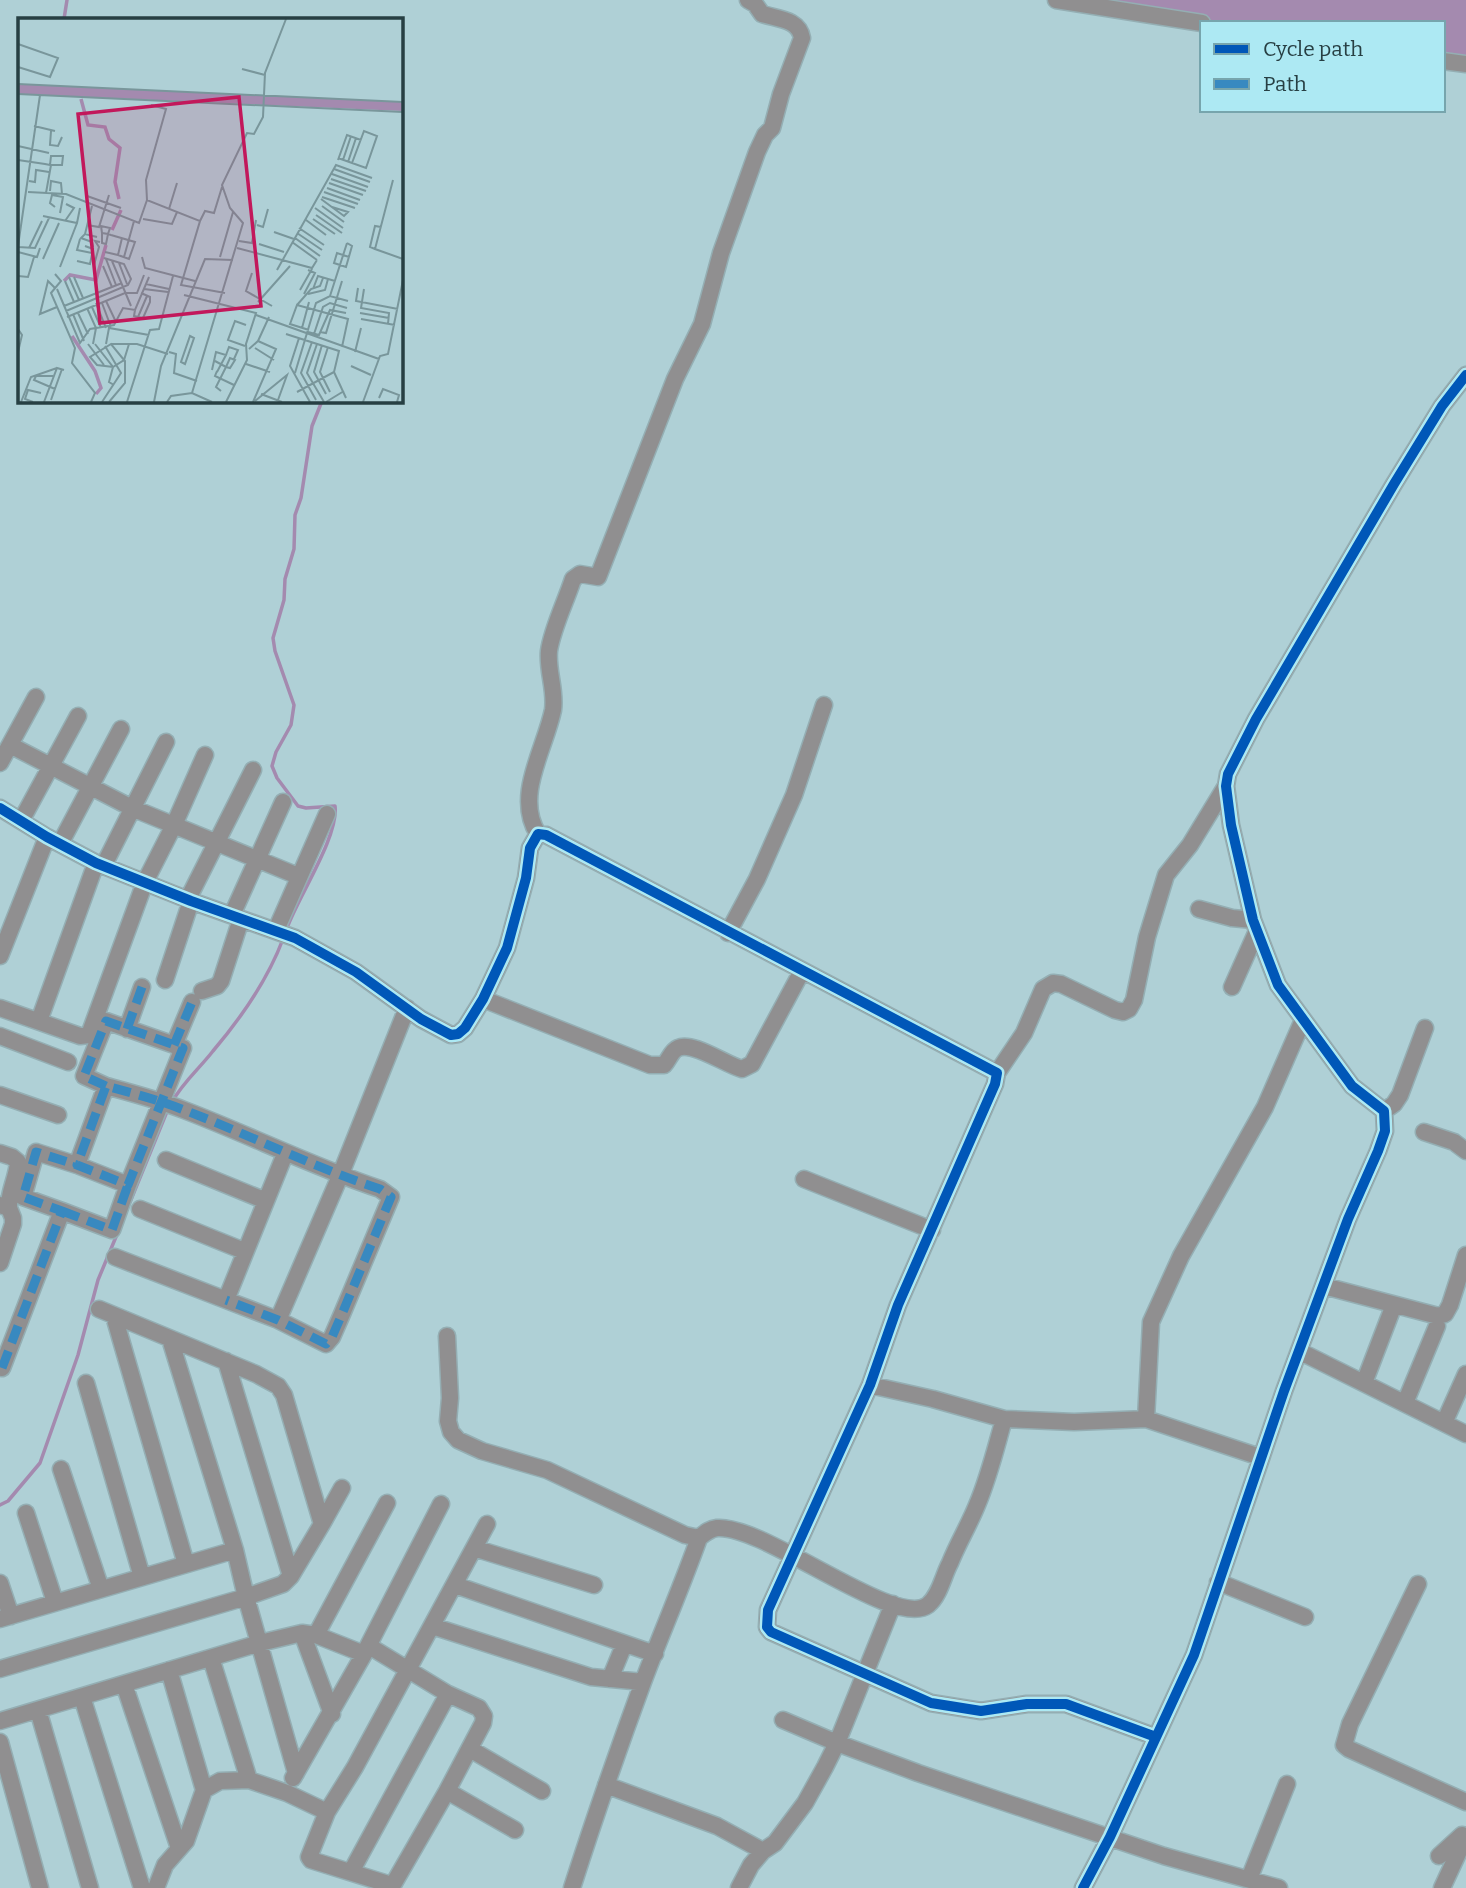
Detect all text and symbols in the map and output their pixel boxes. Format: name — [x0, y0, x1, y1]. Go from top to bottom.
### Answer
inset map — [18, 18, 402, 402]
legend — [1200, 21, 1445, 112]
text: Cycle path — [1263, 36, 1363, 62]
text: Path — [1263, 71, 1307, 97]

